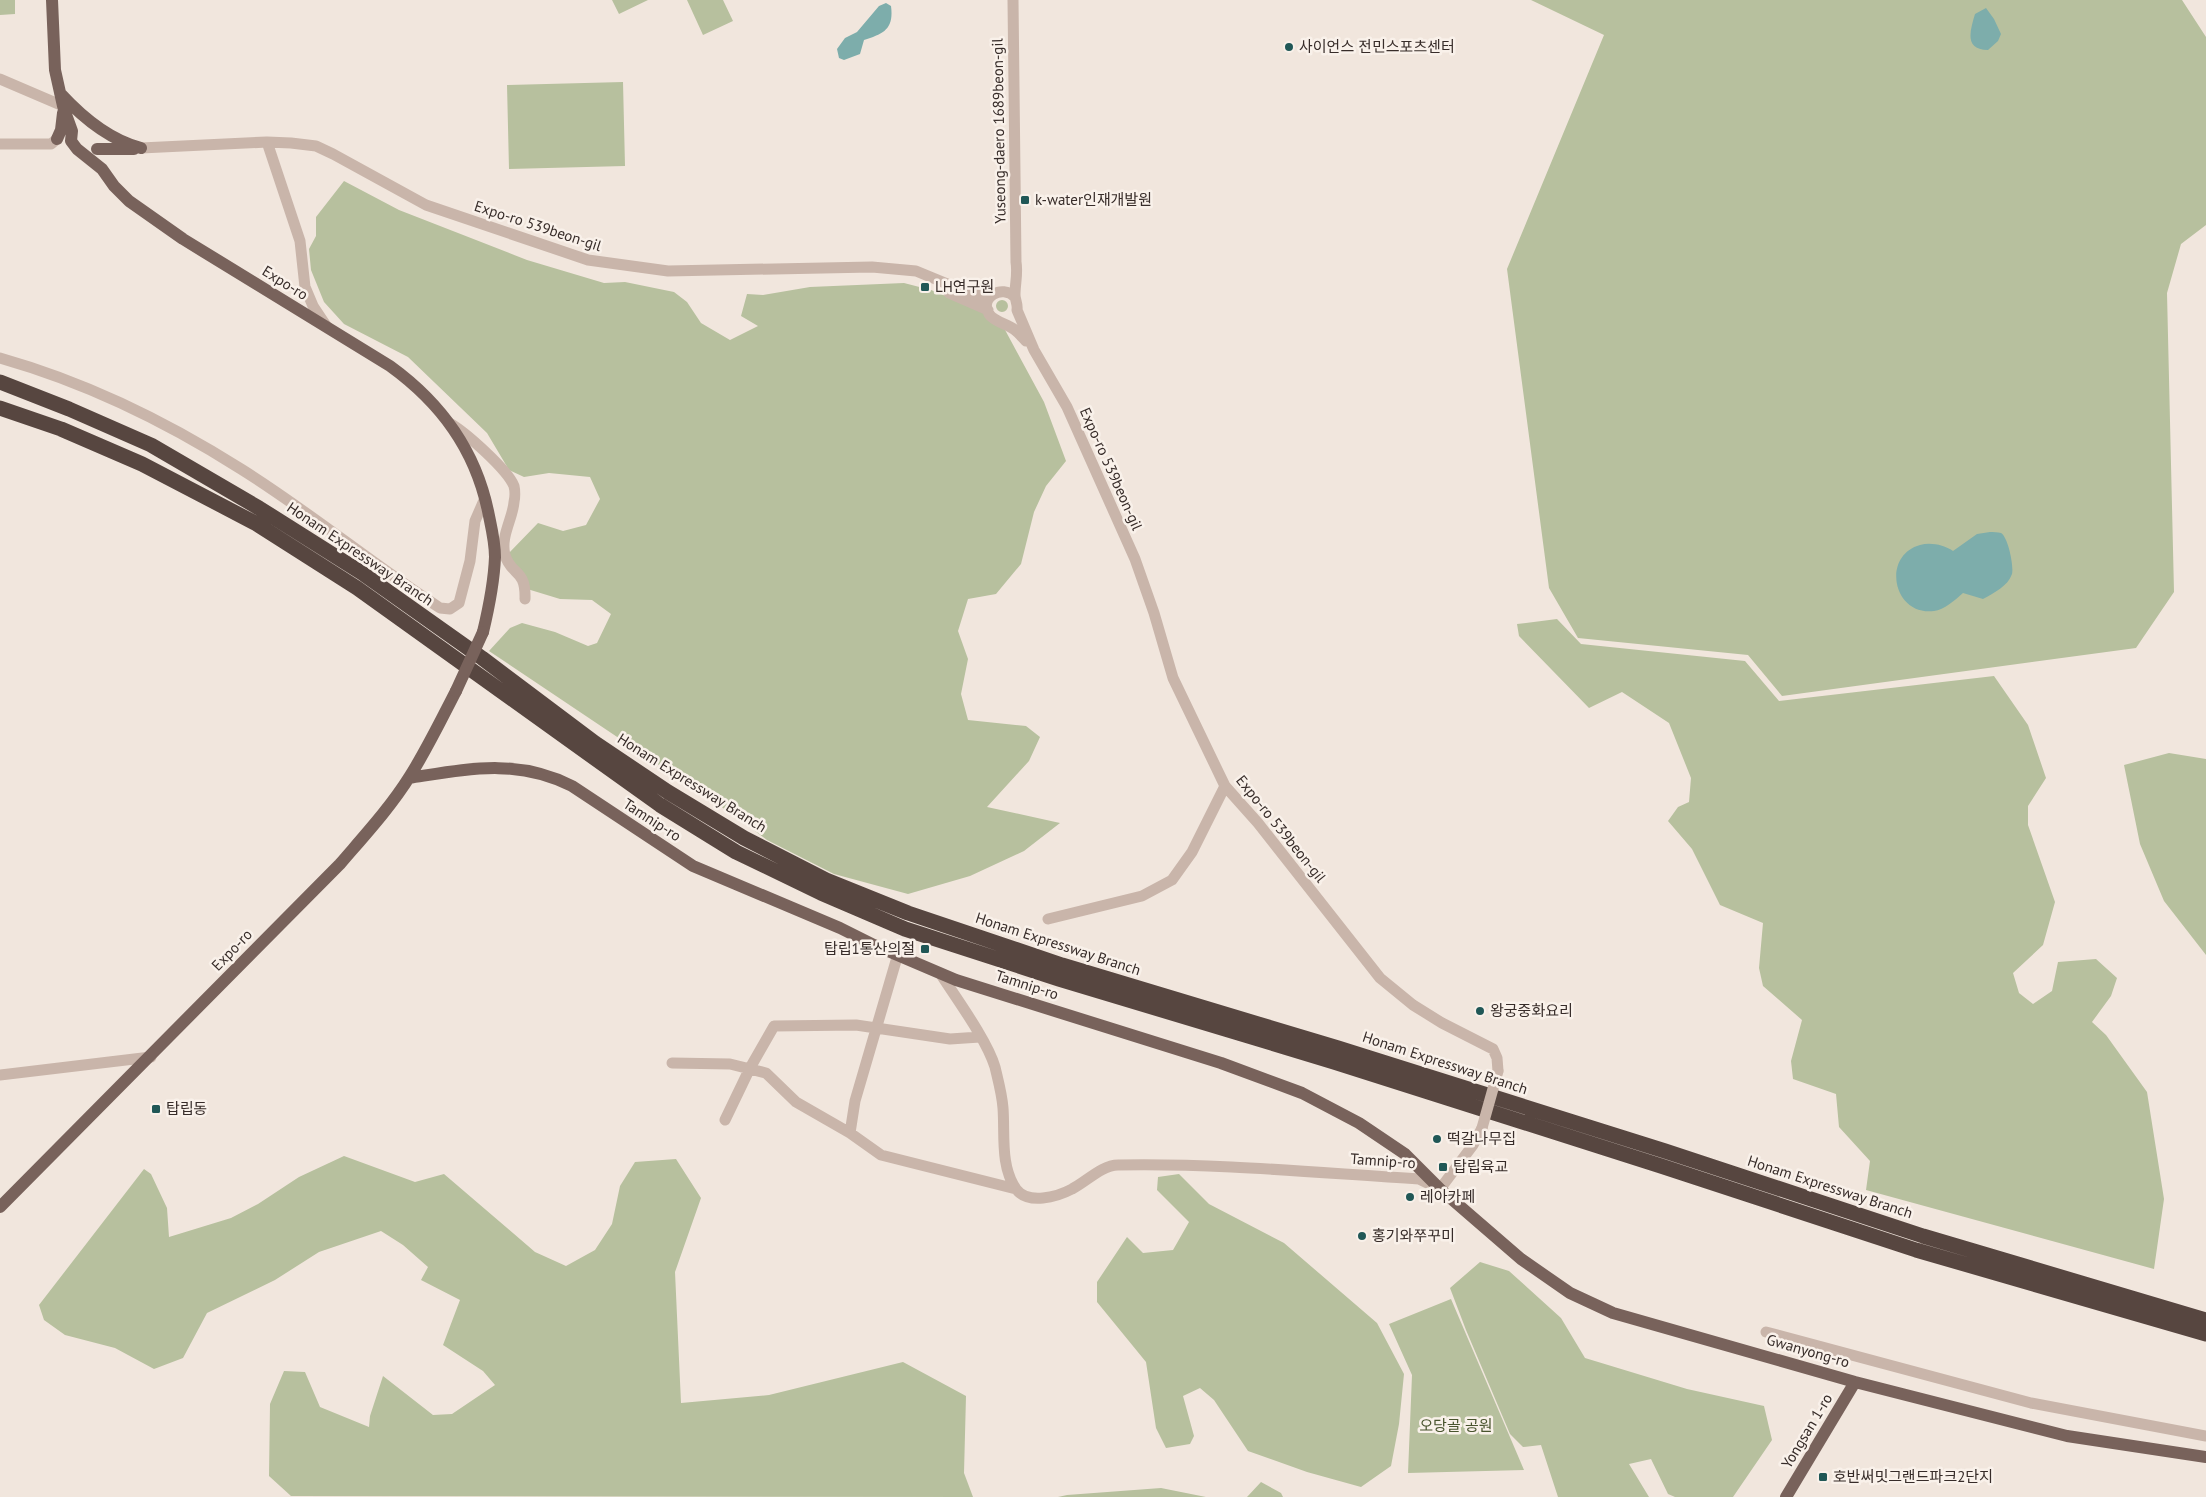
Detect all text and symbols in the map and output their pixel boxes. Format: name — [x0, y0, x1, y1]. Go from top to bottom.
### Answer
place label: 사이언스 전민스포츠센터 — [1299, 37, 1455, 56]
street label: Yuseong-daero 1689beon-gil — [987, 38, 1010, 224]
marker: 사이언스 전민스포츠센터 — [1283, 41, 1295, 53]
place label: k-water인재개발원 — [1035, 190, 1152, 209]
marker: k-water인재개발원 — [1019, 194, 1031, 206]
street label: Expo-ro 539beon-gil — [472, 196, 605, 255]
street label: Expo-ro — [259, 261, 312, 304]
place label: LH연구원 — [935, 277, 994, 296]
marker: LH연구원 — [919, 281, 931, 293]
street label: Expo-ro 539beon-gil — [1076, 404, 1147, 534]
street label: Honam Expressway Branch — [283, 497, 437, 610]
street label: Honam Expressway Branch — [614, 729, 770, 836]
street label: Expo-ro 539beon-gil — [1232, 771, 1331, 887]
street label: Tamnip-ro — [620, 794, 685, 845]
street label: Honam Expressway Branch — [973, 908, 1143, 979]
street label: Expo-ro — [207, 925, 256, 974]
place label: 탑립1통산의절 — [824, 939, 915, 958]
marker: 탑립1통산의절 — [919, 943, 931, 955]
street label: Tamnip-ro — [993, 965, 1061, 1004]
place label: 왕궁중화요리 — [1490, 1001, 1573, 1020]
marker: 왕궁중화요리 — [1474, 1005, 1486, 1017]
street label: Honam Expressway Branch — [1360, 1027, 1530, 1098]
place label: 탑립동 — [166, 1099, 207, 1118]
marker: 탑립동 — [150, 1103, 162, 1115]
place label: 떡갈나무집 — [1447, 1129, 1516, 1148]
marker: 떡갈나무집 — [1431, 1133, 1443, 1145]
street label: Tamnip-ro — [1350, 1149, 1416, 1172]
street label: Honam Expressway Branch — [1745, 1151, 1915, 1222]
place label: 탑립육교 — [1453, 1157, 1508, 1176]
marker: 탑립육교 — [1437, 1161, 1449, 1173]
place label: 레아카페 — [1420, 1187, 1475, 1206]
marker: 레아카페 — [1404, 1191, 1416, 1203]
place label: 홍기와쭈꾸미 — [1372, 1226, 1455, 1245]
marker: 홍기와쭈꾸미 — [1356, 1230, 1368, 1242]
street label: Gwanyong-ro — [1764, 1330, 1852, 1371]
street label: Yongsan 1-ro — [1777, 1390, 1836, 1472]
park label: 오당골 공원 — [1419, 1416, 1493, 1435]
place label: 호반써밋그랜드파크2단지 — [1833, 1467, 1993, 1486]
marker: 호반써밋그랜드파크2단지 — [1817, 1471, 1829, 1483]

